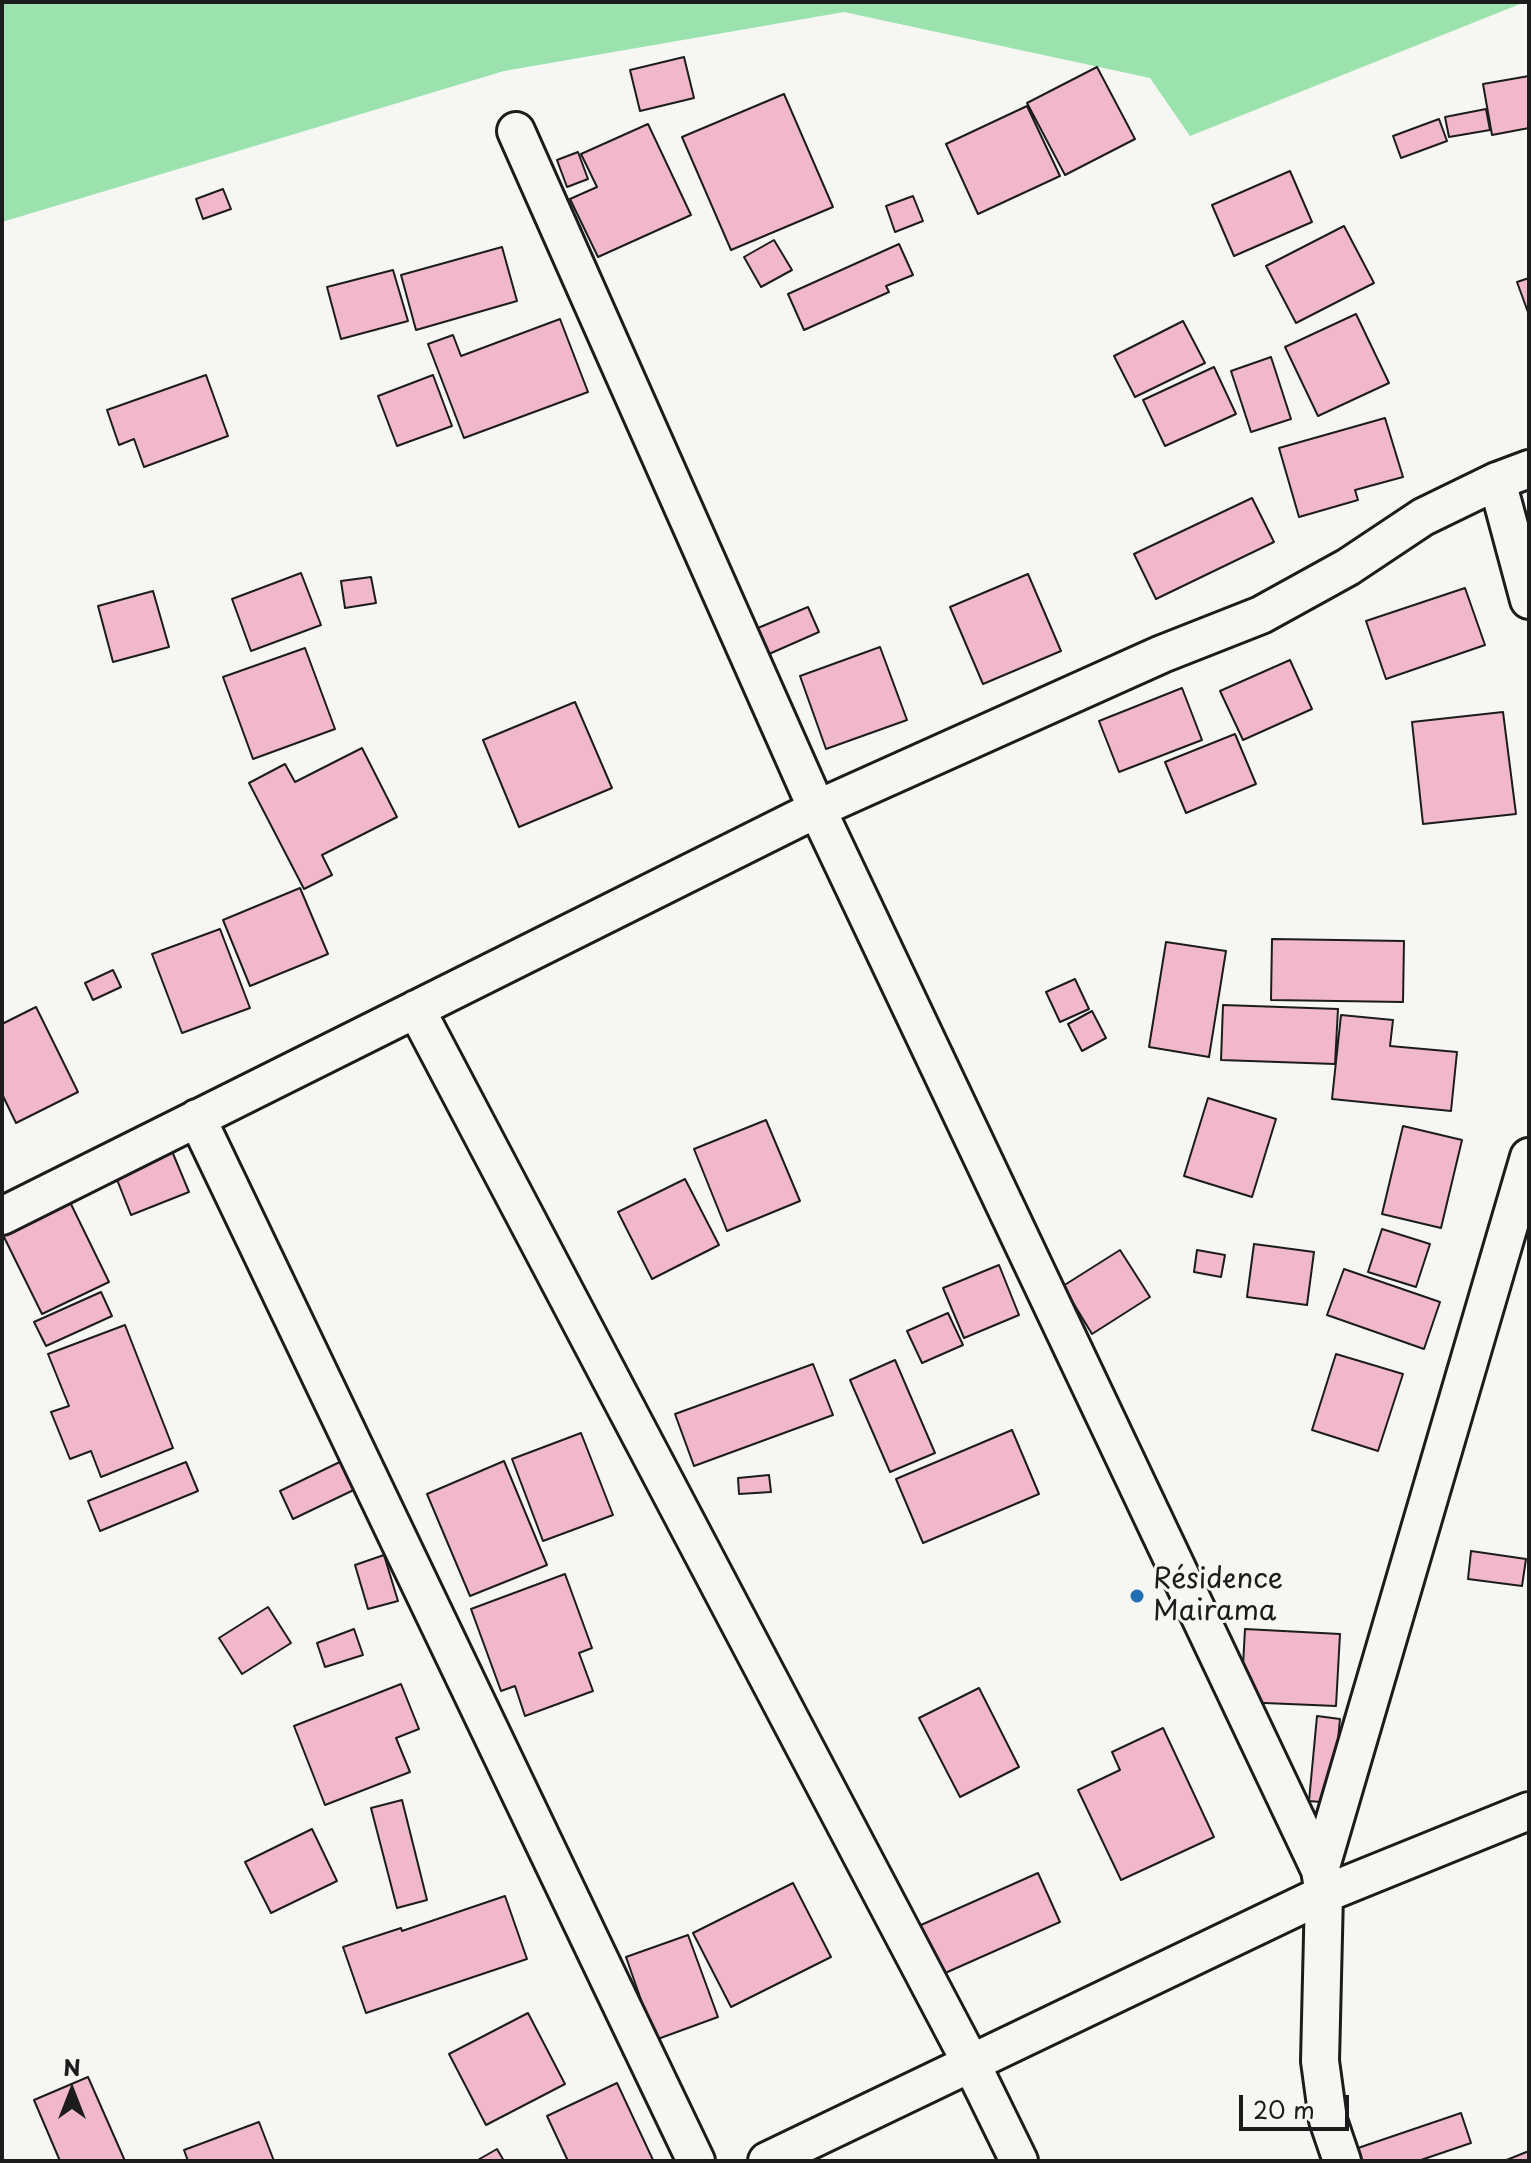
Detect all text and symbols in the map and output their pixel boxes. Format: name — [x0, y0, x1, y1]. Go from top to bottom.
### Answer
place label: Résidence Mairama — [1153, 1563, 1283, 1629]
marker: Résidence Mairama — [1128, 1587, 1146, 1605]
text: N — [63, 2050, 81, 2083]
north arrow — [32, 2051, 112, 2131]
scale bar — [1243, 2079, 1353, 2129]
text: 20 m — [1253, 2091, 1315, 2127]

